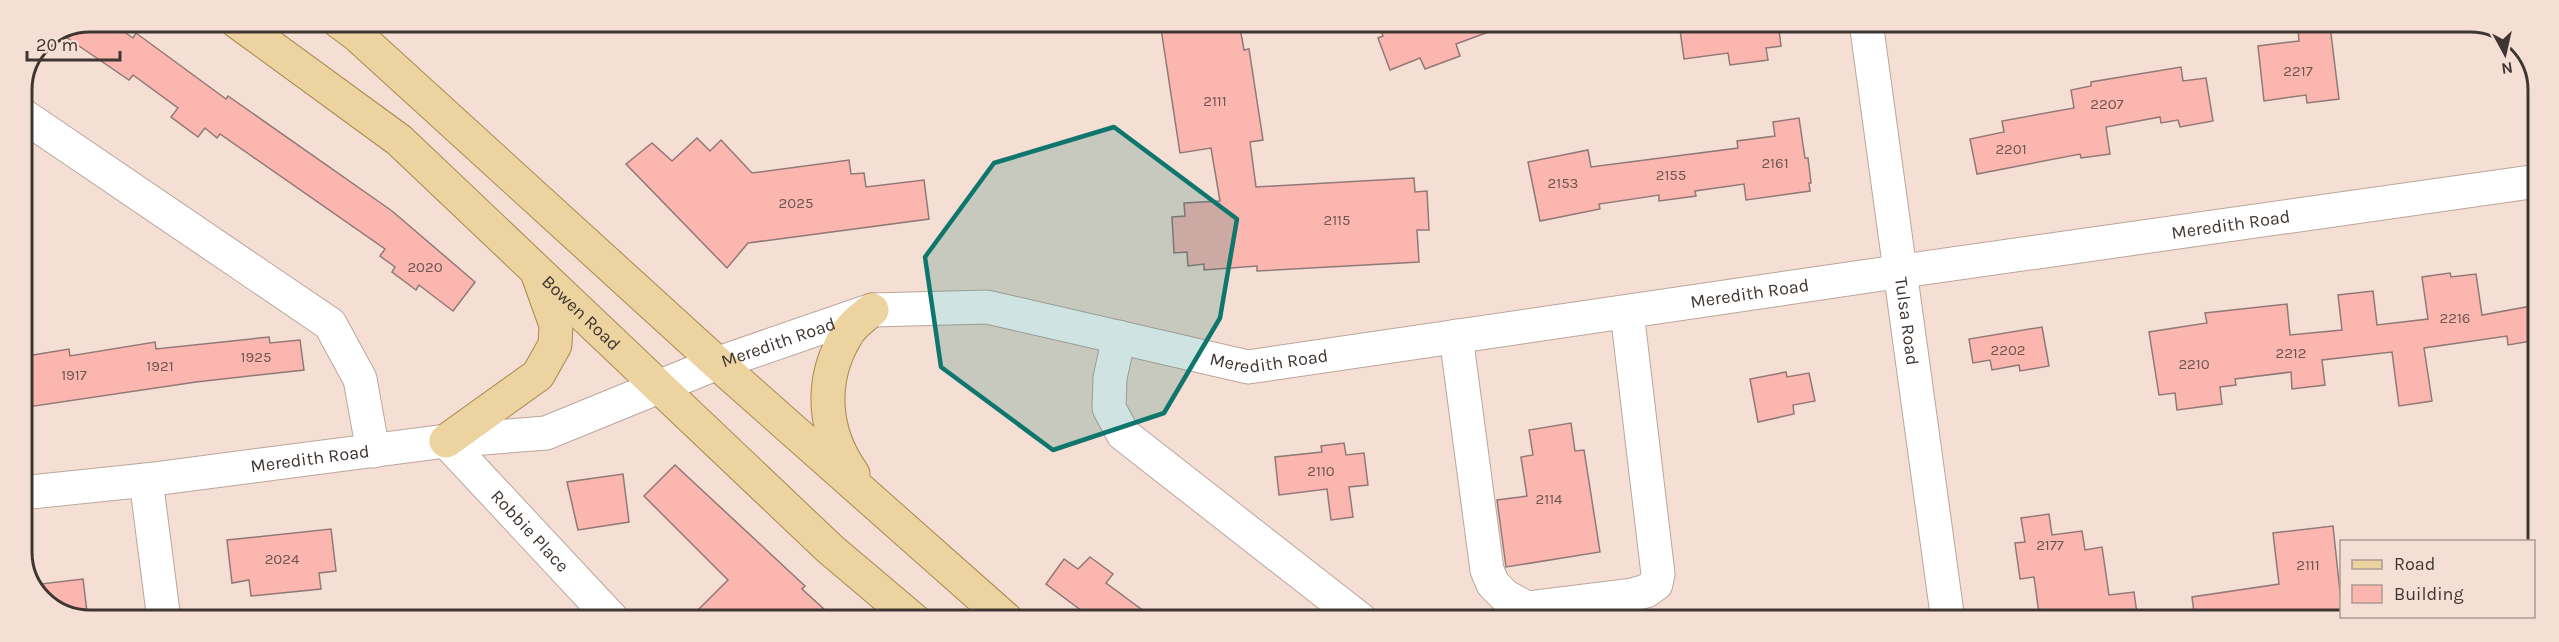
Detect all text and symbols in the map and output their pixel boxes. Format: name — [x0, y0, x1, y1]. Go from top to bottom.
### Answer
scale bar — [27, 24, 120, 62]
north arrow — [2475, 24, 2535, 84]
text: 20 m — [36, 34, 78, 56]
text: N — [2500, 58, 2514, 79]
house number: 2217 — [2283, 62, 2313, 80]
house number: 2111 — [1203, 92, 1227, 110]
house number: 2207 — [2090, 95, 2124, 113]
house number: 2201 — [1995, 140, 2027, 158]
house number: 2161 — [1761, 154, 1789, 172]
house number: 2155 — [1656, 166, 1686, 184]
house number: 2153 — [1548, 174, 1578, 192]
house number: 2025 — [779, 194, 813, 212]
street label: Meredith Road — [2170, 205, 2292, 244]
house number: 2115 — [1323, 211, 1351, 229]
house number: 2020 — [407, 258, 443, 276]
street label: Bowen Road — [537, 271, 625, 355]
street label: Meredith Road — [1689, 274, 1811, 313]
street label: Tulsa Road — [1890, 276, 1924, 367]
house number: 2216 — [2440, 309, 2470, 327]
street label: Meredith Road — [718, 312, 839, 372]
house number: 2202 — [1991, 341, 2025, 359]
street label: Meredith Road — [1208, 344, 1330, 378]
house number: 2212 — [2275, 344, 2307, 362]
house number: 1925 — [241, 348, 271, 366]
house number: 2210 — [2178, 355, 2210, 373]
house number: 1921 — [146, 357, 174, 375]
house number: 1917 — [61, 366, 87, 384]
street label: Meredith Road — [249, 440, 371, 477]
house number: 2110 — [1307, 462, 1335, 480]
street label: Robbie Place — [486, 485, 574, 577]
house number: 2114 — [1536, 490, 1563, 508]
house number: 2177 — [2036, 536, 2064, 554]
legend — [2340, 540, 2535, 618]
house number: 2024 — [265, 550, 300, 568]
text: Road — [2394, 553, 2435, 575]
house number: 2111 — [2296, 556, 2320, 574]
text: Building — [2394, 583, 2464, 605]

